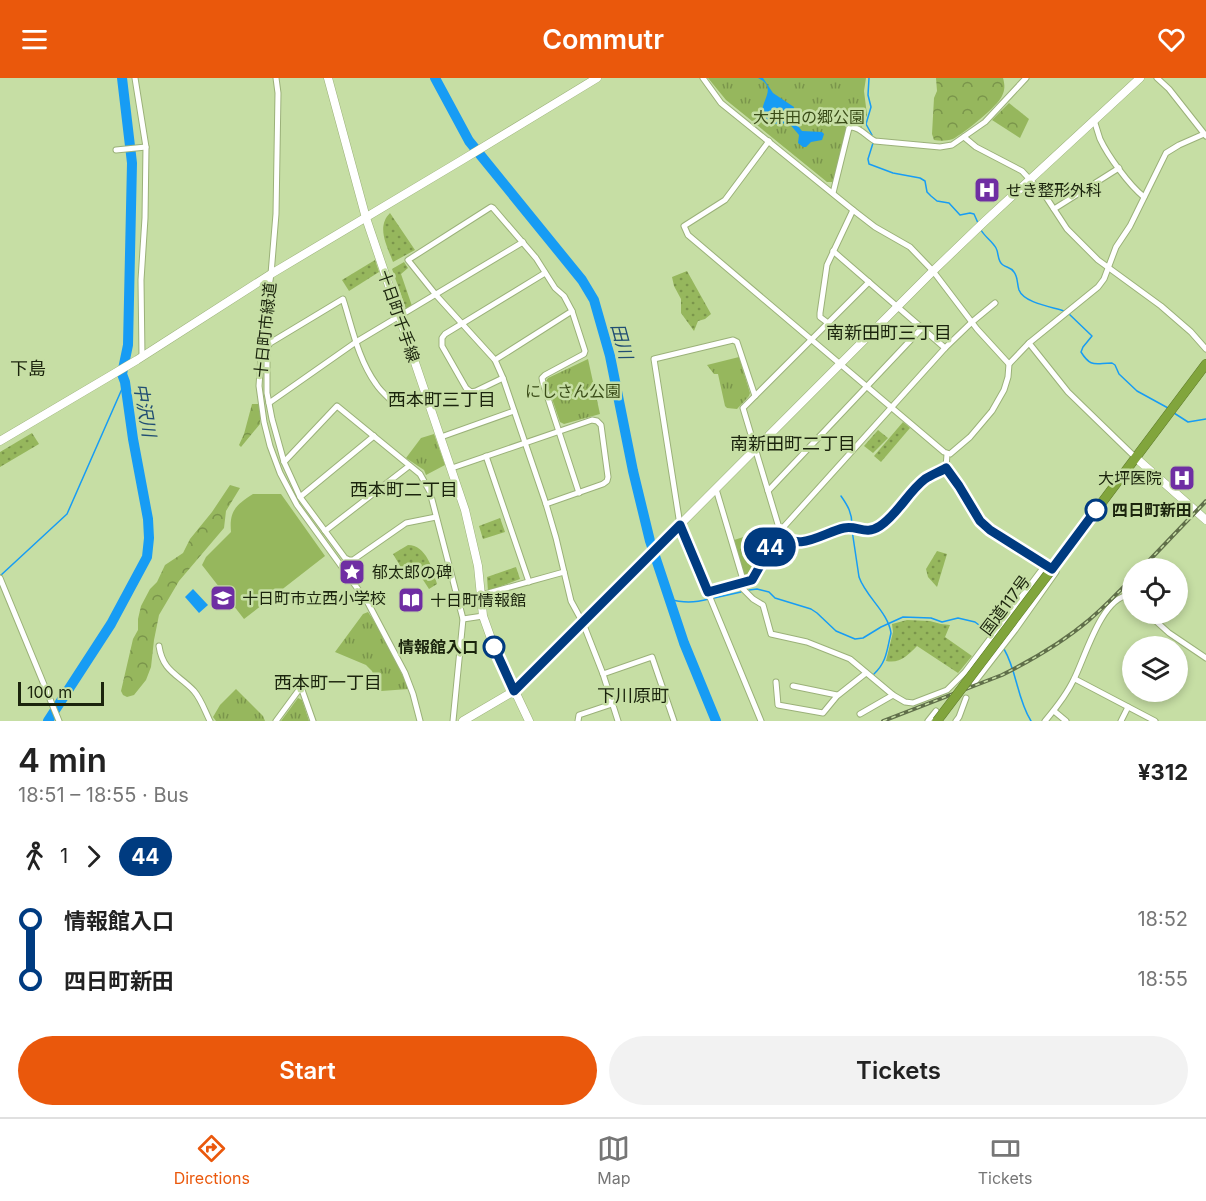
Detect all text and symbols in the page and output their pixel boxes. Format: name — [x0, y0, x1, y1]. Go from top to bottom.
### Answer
icon: menu — [18, 23, 51, 56]
text: Commutr — [542, 23, 664, 56]
icon: heart — [1155, 23, 1188, 56]
park label: 大井田の郷公園 — [753, 107, 865, 127]
hospital icon: せき整形外科 — [972, 175, 1002, 205]
place label: せき整形外科 — [1006, 180, 1102, 200]
street label: 十日町千手線 — [374, 267, 424, 365]
street label: 十日町市緑道 — [250, 281, 280, 379]
water label: 田川 — [607, 321, 637, 363]
district label: 南新田町三丁目 — [826, 322, 952, 343]
district label: 下島 — [10, 358, 46, 379]
park label: にしさん公園 — [525, 381, 621, 401]
water label: 中沢川 — [130, 382, 160, 440]
district label: 西本町三丁目 — [388, 389, 496, 410]
district label: 南新田町二丁目 — [730, 433, 856, 454]
hospital icon: 大坪医院 — [1167, 463, 1197, 493]
place label: 大坪医院 — [1098, 468, 1162, 488]
district label: 西本町二丁目 — [350, 479, 458, 500]
marker: 四日町新田 — [1085, 499, 1107, 521]
place label: 四日町新田 — [1112, 500, 1192, 520]
line badge: 44 — [743, 528, 797, 566]
text: 44 — [756, 535, 784, 560]
place icon: 郁太郎の碑 — [337, 557, 367, 587]
map controls — [1122, 558, 1188, 702]
button: locate — [1122, 558, 1188, 624]
place label: 郁太郎の碑 — [372, 562, 452, 582]
street label: 国道117号 — [976, 571, 1034, 639]
school or university icon: 十日町市立西小学校 — [208, 583, 238, 613]
library icon: 十日町情報館 — [396, 585, 426, 615]
place label: 十日町市立西小学校 — [242, 588, 386, 608]
place label: 十日町情報館 — [430, 590, 526, 610]
marker: 情報館入口 — [483, 636, 505, 658]
button: layers — [1122, 636, 1188, 702]
place label: 情報館入口 — [398, 637, 478, 657]
district label: 西本町一丁目 — [274, 672, 382, 693]
scale bar — [18, 679, 104, 706]
text: 100 m — [27, 682, 72, 702]
district label: 下川原町 — [597, 685, 669, 706]
text: 4 min — [18, 740, 107, 780]
text: ¥312 — [1138, 759, 1188, 785]
text: 18:51 – 18:55 · Bus — [18, 783, 189, 807]
icon: walk — [18, 840, 51, 873]
icon: forward — [77, 840, 110, 873]
text: 1 — [60, 844, 68, 868]
text: 44 — [131, 844, 160, 869]
text: 18:52 — [1137, 907, 1188, 931]
text: 情報館入口 — [64, 908, 174, 934]
text: 18:55 — [1137, 967, 1188, 991]
text: 四日町新田 — [64, 968, 174, 994]
button: Start — [18, 1036, 597, 1105]
button: Tickets — [609, 1036, 1188, 1105]
tab: Directions — [174, 1132, 250, 1188]
tab: Map — [597, 1132, 630, 1188]
tab: Tickets — [978, 1132, 1032, 1188]

